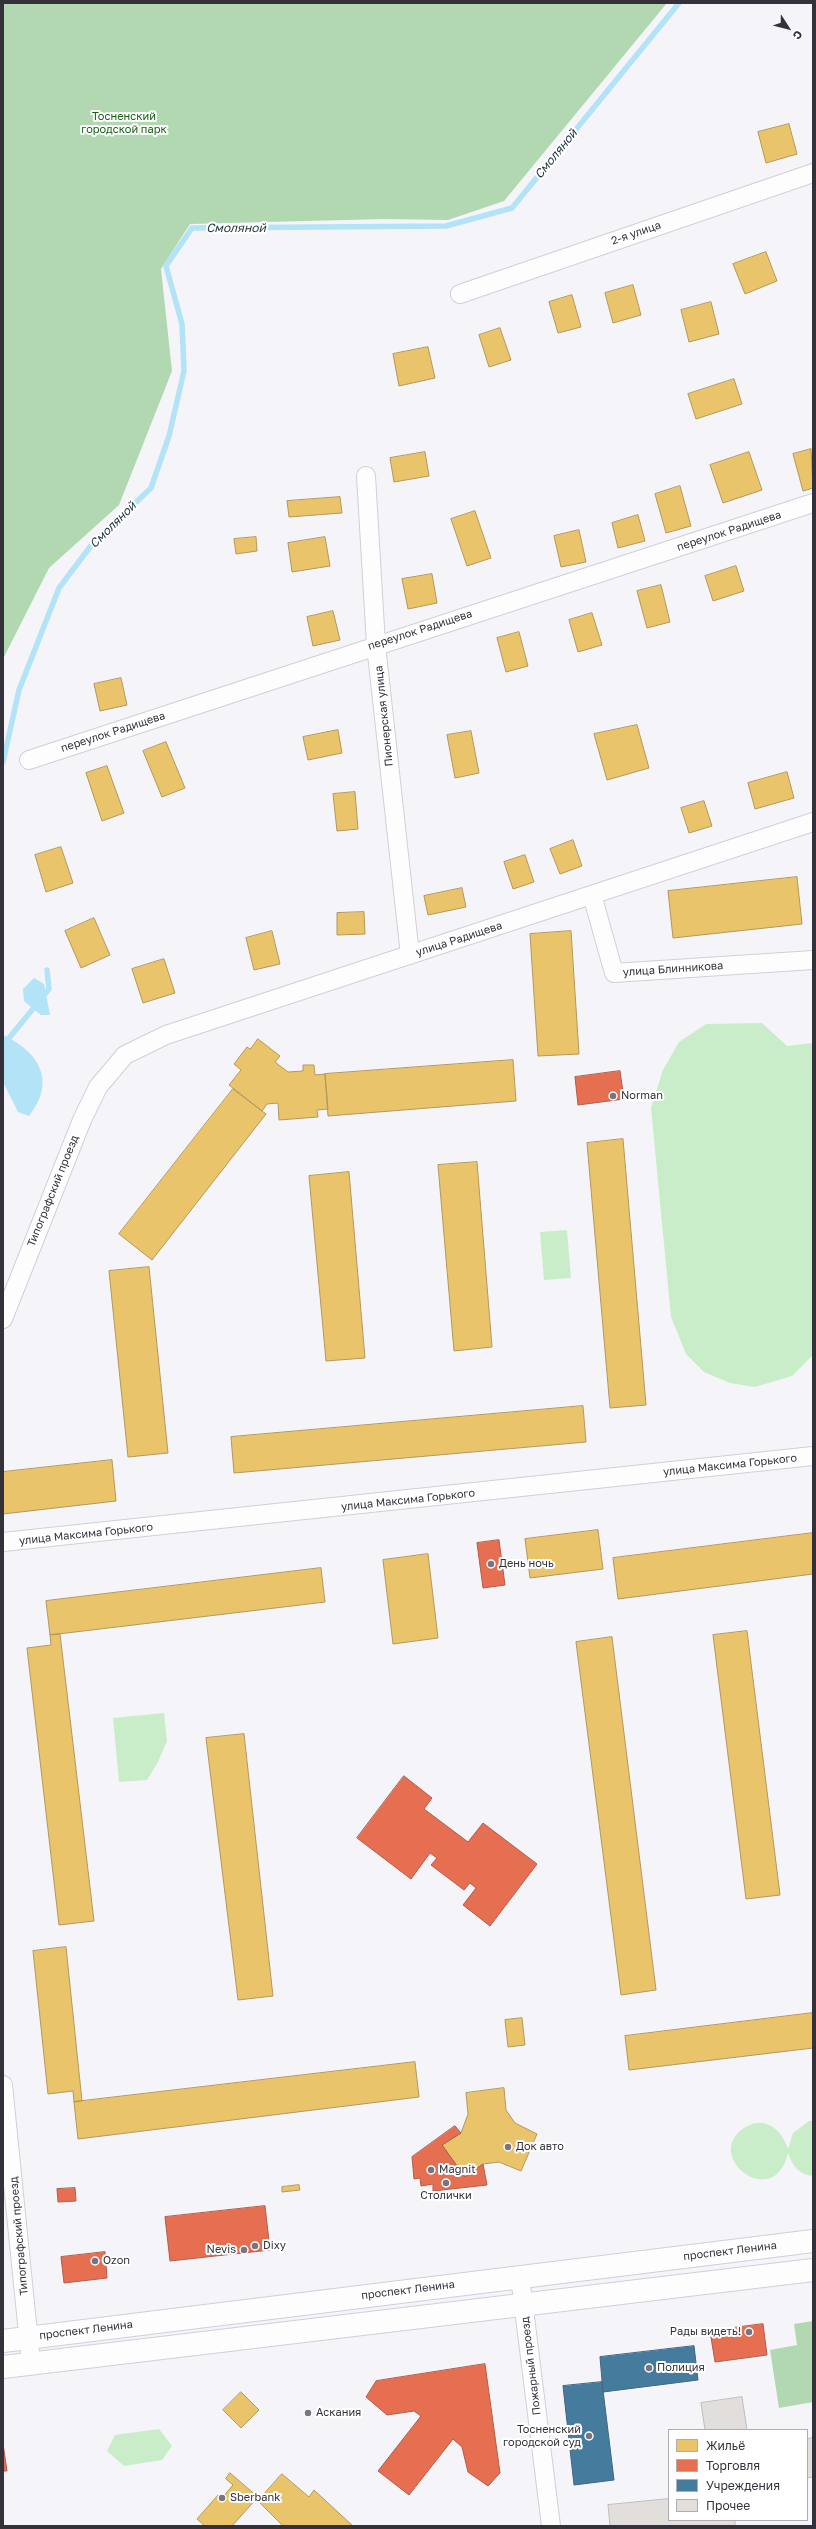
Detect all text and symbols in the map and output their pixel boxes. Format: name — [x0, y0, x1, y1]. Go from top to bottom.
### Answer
north arrow — [768, 8, 808, 48]
text: С — [791, 28, 806, 42]
park label: Тосненский городской парк — [81, 110, 167, 136]
water label: Смоляной — [532, 126, 580, 182]
street label: 2-я улица — [609, 218, 663, 248]
water label: Смоляной — [206, 221, 266, 235]
water label: Смоляной — [87, 499, 139, 551]
street label: переулок Радищева — [675, 508, 783, 554]
street label: переулок Радищева — [366, 607, 474, 653]
street label: Пионерская улица — [372, 665, 396, 767]
street label: переулок Радищева — [59, 709, 167, 755]
street label: улица Радищева — [414, 919, 504, 959]
street label: улица Блинникова — [622, 959, 724, 979]
place label: Norman — [621, 1089, 663, 1103]
marker: Norman — [608, 1091, 618, 1101]
street label: Типографский проезд — [25, 1133, 81, 1249]
street label: улица Максима Горького — [662, 1451, 798, 1479]
street label: улица Максима Горького — [340, 1486, 476, 1514]
street label: улица Максима Горького — [18, 1520, 154, 1548]
place label: День ночь — [499, 1557, 554, 1571]
marker: День ночь — [486, 1559, 496, 1569]
place label: Док авто — [516, 2140, 564, 2154]
marker: Док авто — [503, 2142, 513, 2152]
place label: Magnit — [439, 2163, 476, 2177]
marker: Magnit — [426, 2165, 436, 2175]
street label: Типографский проезд — [7, 2176, 31, 2296]
marker: Столички — [441, 2178, 451, 2188]
place label: Столички — [420, 2189, 472, 2203]
place label: Dixy — [263, 2239, 286, 2253]
street label: проспект Ленина — [683, 2239, 777, 2263]
marker: Dixy — [250, 2241, 260, 2251]
place label: Nevis — [207, 2243, 236, 2257]
marker: Nevis — [239, 2245, 249, 2255]
place label: Ozon — [103, 2254, 130, 2268]
marker: Ozon — [90, 2256, 100, 2266]
street label: проспект Ленина — [361, 2278, 455, 2302]
street label: Пожарный проезд — [518, 2316, 544, 2416]
street label: проспект Ленина — [39, 2318, 133, 2342]
place label: Рады видеть! — [670, 2325, 741, 2339]
marker: Рады видеть! — [744, 2327, 754, 2337]
place label: Полиция — [657, 2361, 705, 2375]
marker: Полиция — [644, 2363, 654, 2373]
place label: Аскания — [316, 2406, 361, 2420]
marker: Аскания — [303, 2408, 313, 2418]
place label: Тосненский городской суд — [503, 2423, 581, 2449]
legend — [668, 2429, 808, 2521]
marker: Тосненский городской суд — [584, 2431, 594, 2441]
text: Жильё — [706, 2438, 745, 2453]
text: Торговля — [706, 2458, 760, 2473]
text: Учреждения — [706, 2478, 780, 2493]
place label: Sberbank — [230, 2491, 280, 2505]
marker: Sberbank — [217, 2493, 227, 2503]
text: Прочее — [706, 2498, 750, 2513]

